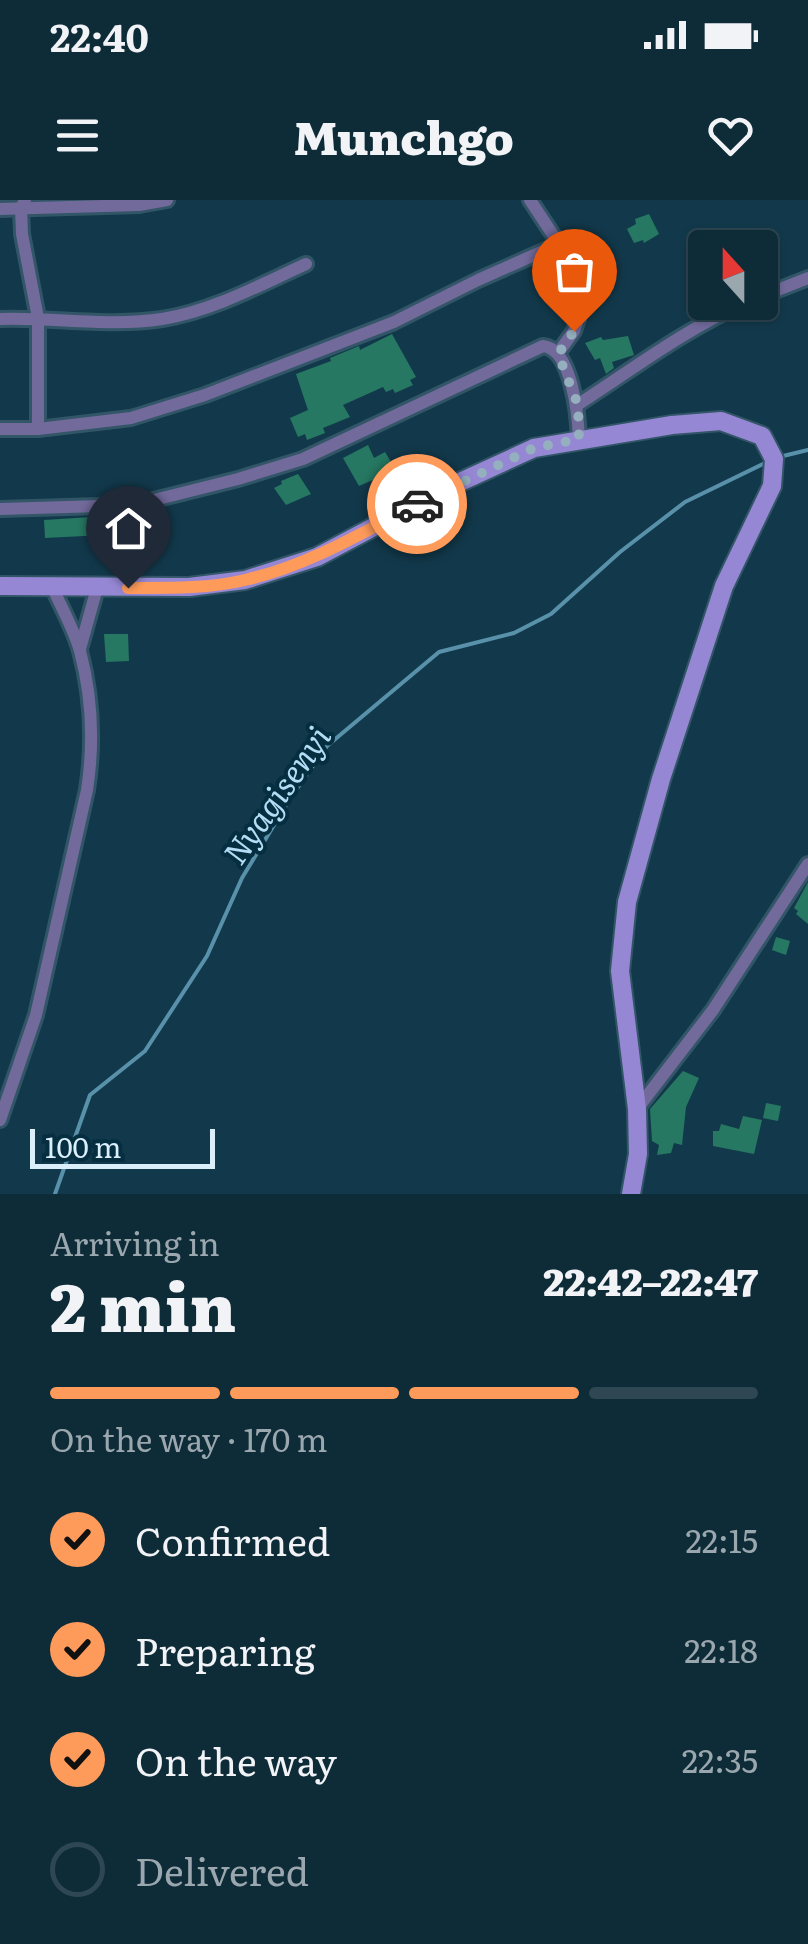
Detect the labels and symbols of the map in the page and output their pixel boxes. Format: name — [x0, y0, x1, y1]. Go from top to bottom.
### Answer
pin — [532, 229, 617, 332]
north arrow — [688, 230, 778, 320]
courier — [367, 454, 467, 554]
pin — [86, 486, 171, 589]
water label: Nyagisenyi — [210, 715, 341, 873]
scale bar — [30, 1124, 215, 1168]

